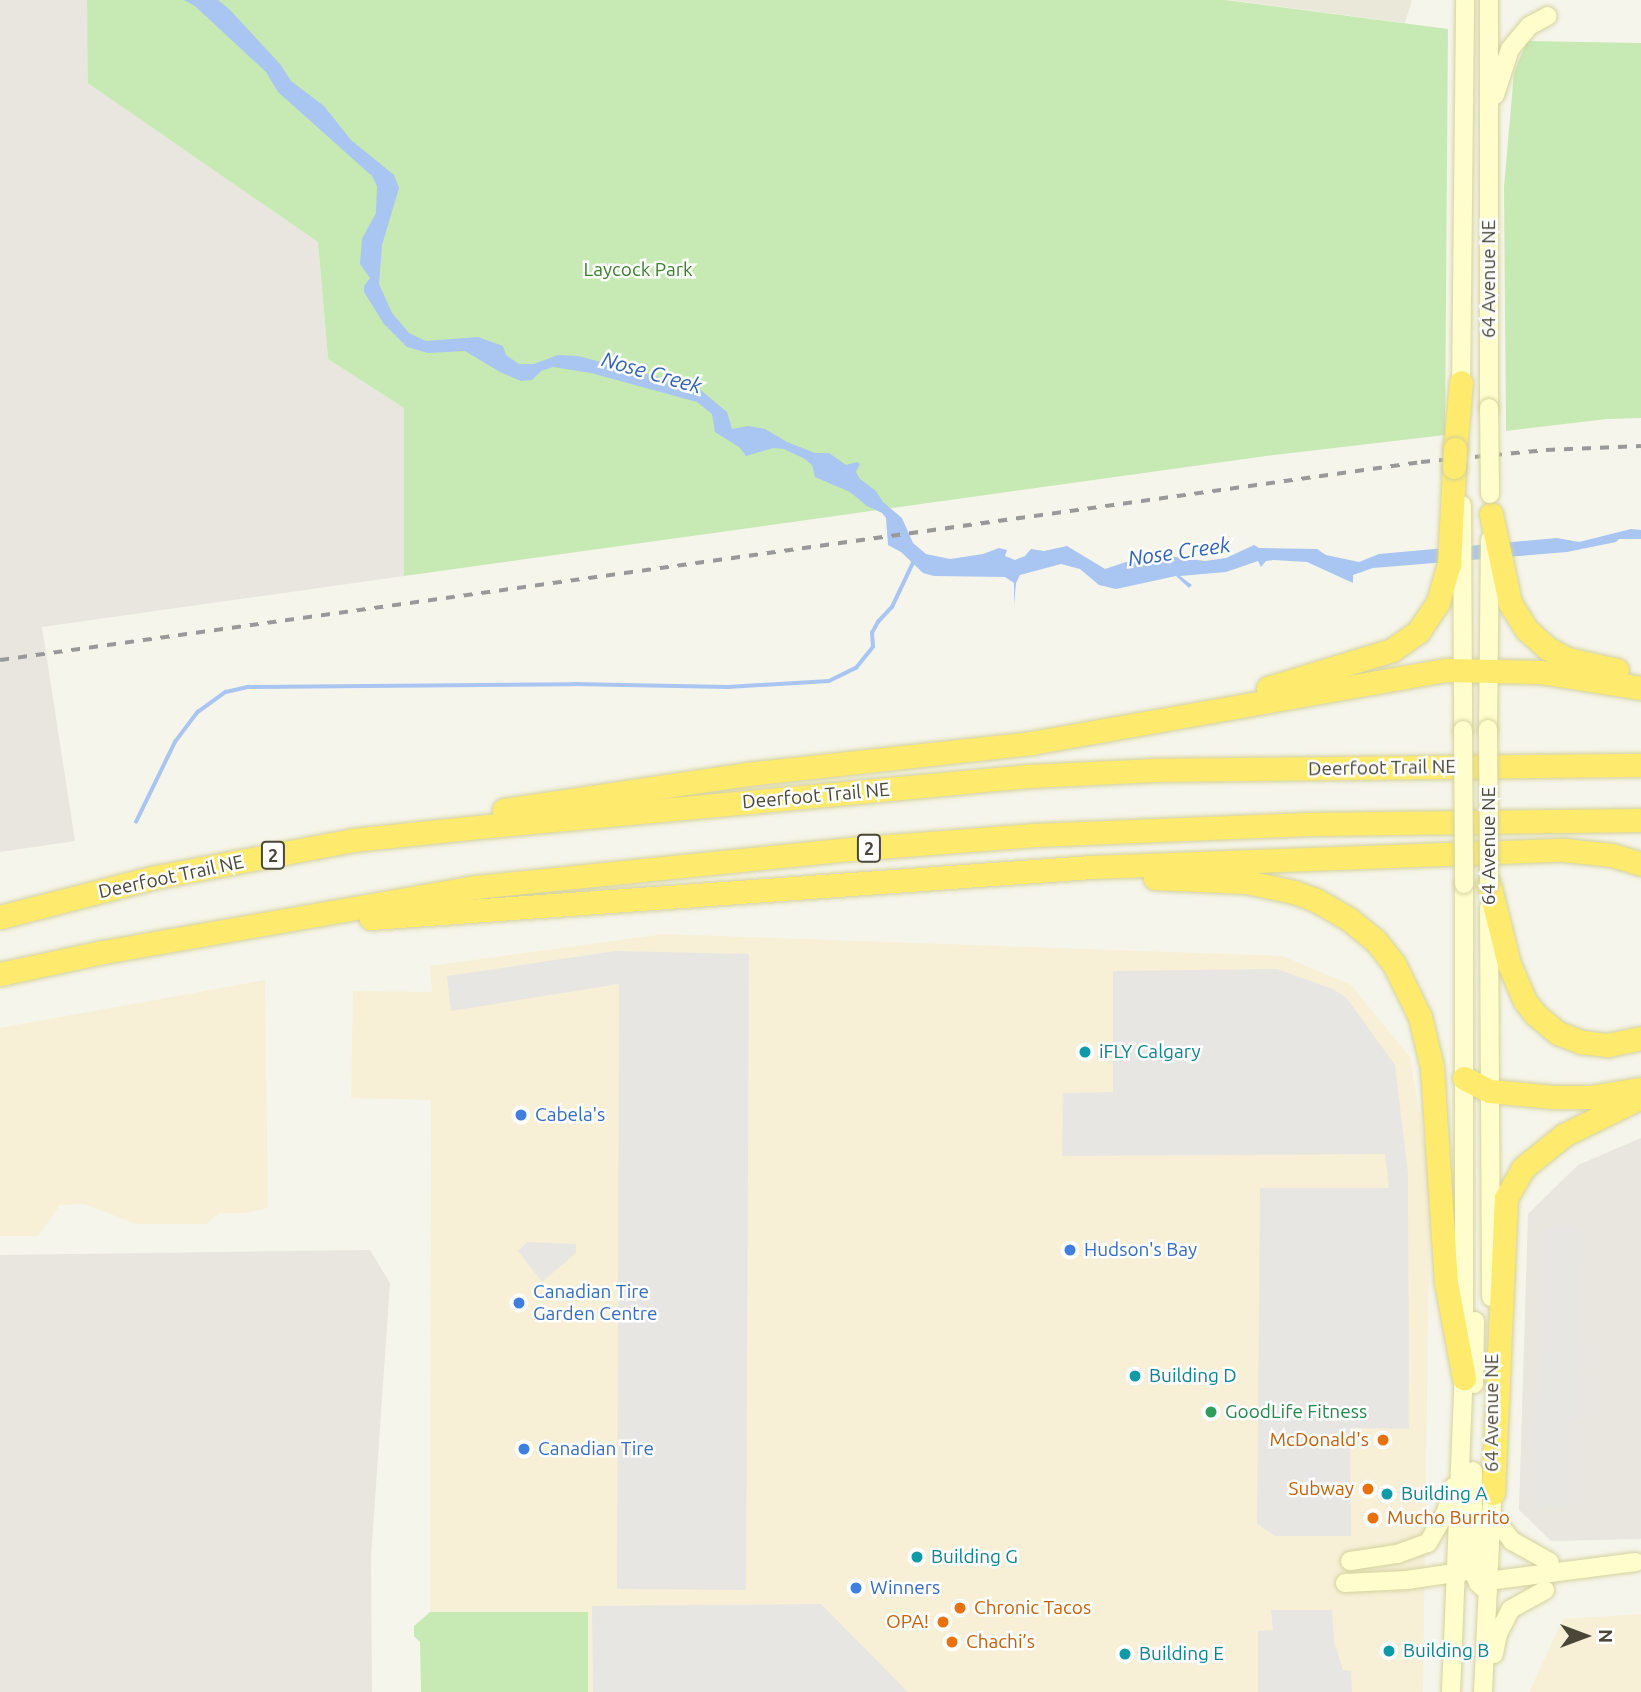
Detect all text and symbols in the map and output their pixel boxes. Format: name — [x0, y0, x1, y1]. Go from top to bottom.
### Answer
street label: 64 Avenue NE — [1478, 220, 1500, 338]
park label: Laycock Park — [584, 259, 692, 281]
water label: Nose Creek — [599, 346, 705, 398]
water label: Nose Creek — [1126, 531, 1232, 571]
street label: Deerfoot Trail NE — [1308, 755, 1456, 781]
street label: Deerfoot Trail NE — [741, 778, 891, 814]
street label: 64 Avenue NE — [1478, 787, 1500, 905]
road number: 2 — [857, 834, 881, 862]
road number: 2 — [261, 840, 285, 870]
street label: Deerfoot Trail NE — [96, 850, 246, 904]
place label: iFLY Calgary — [1099, 1041, 1201, 1063]
marker: iFLY Calgary — [1077, 1044, 1093, 1060]
place label: Cabela's — [535, 1104, 605, 1126]
marker: Cabela's — [513, 1107, 529, 1123]
place label: Hudson's Bay — [1084, 1239, 1197, 1261]
marker: Hudson's Bay — [1062, 1242, 1078, 1258]
place label: Canadian Tire Garden Centre — [533, 1281, 657, 1325]
marker: Canadian Tire Garden Centre — [511, 1295, 527, 1311]
street label: 64 Avenue NE — [1481, 1354, 1503, 1472]
place label: Building D — [1149, 1365, 1237, 1387]
marker: Building D — [1127, 1368, 1143, 1384]
place label: GoodLife Fitness — [1225, 1401, 1367, 1423]
marker: GoodLife Fitness — [1203, 1404, 1219, 1420]
place label: McDonald's — [1270, 1429, 1369, 1451]
marker: McDonald's — [1375, 1432, 1391, 1448]
place label: Canadian Tire — [538, 1438, 654, 1460]
marker: Canadian Tire — [516, 1441, 532, 1457]
place label: Subway — [1288, 1478, 1354, 1500]
marker: Subway — [1360, 1481, 1376, 1497]
place label: Building A — [1401, 1483, 1488, 1505]
marker: Building A — [1379, 1486, 1395, 1502]
place label: Mucho Burrito — [1387, 1507, 1510, 1529]
marker: Mucho Burrito — [1365, 1510, 1381, 1526]
place label: Building G — [931, 1546, 1018, 1568]
marker: Building G — [909, 1549, 925, 1565]
place label: Winners — [870, 1577, 940, 1599]
marker: Winners — [848, 1580, 864, 1596]
place label: Chronic Tacos — [974, 1597, 1091, 1619]
marker: Chronic Tacos — [952, 1600, 968, 1616]
north arrow — [1550, 1601, 1620, 1671]
place label: OPA! — [886, 1611, 929, 1633]
marker: OPA! — [935, 1614, 951, 1630]
text: N — [1595, 1629, 1617, 1643]
place label: Chachi’s — [966, 1631, 1035, 1653]
marker: Chachi’s — [944, 1634, 960, 1650]
place label: Building B — [1403, 1640, 1489, 1662]
place label: Building E — [1139, 1643, 1224, 1665]
marker: Building B — [1381, 1643, 1397, 1659]
marker: Building E — [1117, 1646, 1133, 1662]

